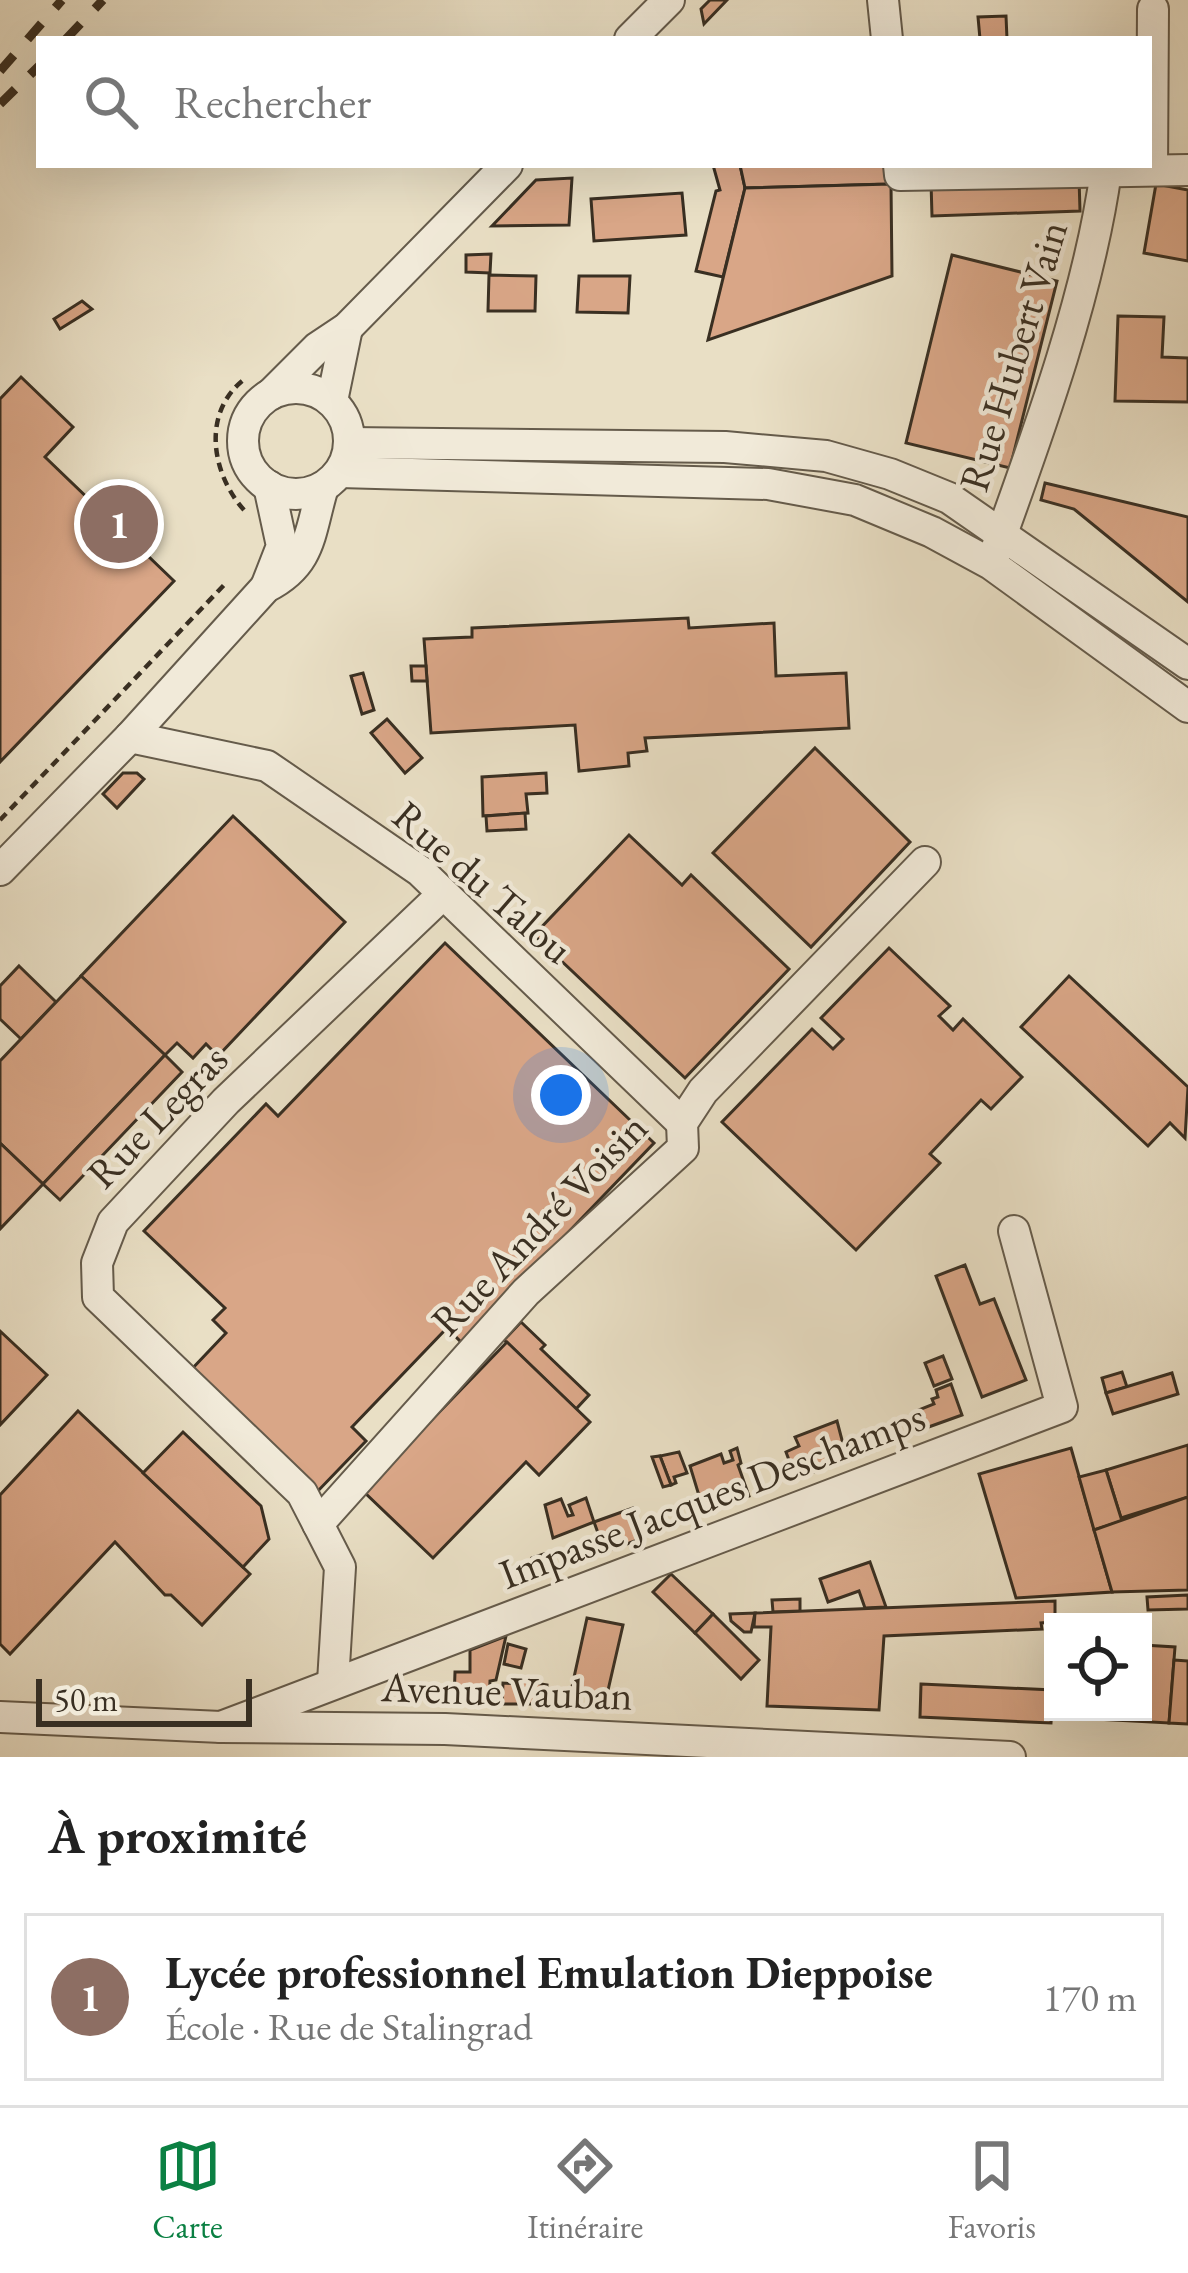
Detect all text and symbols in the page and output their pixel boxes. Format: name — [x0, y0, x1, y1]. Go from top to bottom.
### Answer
search box — [36, 36, 1152, 168]
icon: search — [78, 69, 144, 135]
text: Rechercher — [174, 73, 371, 131]
street label: Rue Hubert Vain — [946, 214, 1080, 498]
pin: 1 — [80, 479, 158, 569]
street label: Rue du Talou — [381, 788, 585, 976]
street label: Rue Legras — [75, 1032, 239, 1200]
your location — [531, 1065, 591, 1125]
street label: Rue André Voisin — [419, 1101, 659, 1347]
street label: Impasse Jacques Deschamps — [491, 1388, 933, 1602]
map controls — [1044, 1613, 1152, 1721]
button: locate — [1044, 1613, 1152, 1721]
street label: Avenue Vauban — [379, 1659, 634, 1723]
scale bar — [36, 1673, 252, 1726]
text: 50 m — [54, 1678, 118, 1721]
text: À proximité — [48, 1802, 307, 1868]
text: Lycée professionnel Emulation Dieppoise — [165, 1943, 933, 2001]
text: 1 — [80, 1972, 100, 2023]
text: 170 m — [1043, 1972, 1137, 2023]
text: École · Rue de Stalingrad — [165, 2001, 533, 2052]
tab: Carte — [152, 2133, 223, 2248]
tab: Itinéraire — [527, 2133, 643, 2248]
tab: Favoris — [948, 2133, 1036, 2248]

